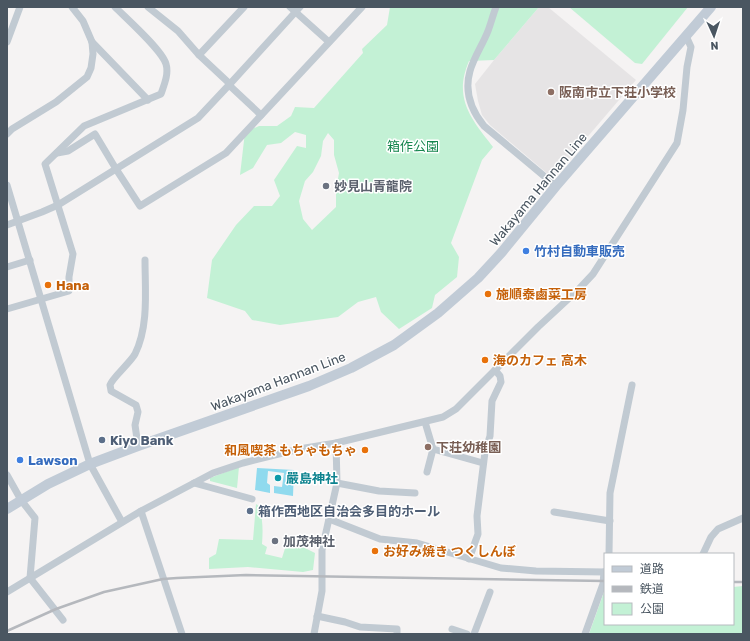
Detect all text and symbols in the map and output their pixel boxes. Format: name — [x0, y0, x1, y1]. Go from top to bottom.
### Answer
north arrow — [694, 16, 734, 56]
text: N — [710, 39, 719, 52]
place label: 阪南市立下荘小学校 — [559, 85, 676, 100]
marker: 阪南市立下荘小学校 — [546, 87, 556, 97]
street label: Wakayama Hannan Line — [487, 130, 590, 249]
park label: 箱作公園 — [387, 139, 439, 154]
place label: 妙見山青龍院 — [334, 179, 412, 194]
marker: 妙見山青龍院 — [321, 181, 331, 191]
place label: 竹村自動車販売 — [534, 244, 625, 259]
marker: 竹村自動車販売 — [521, 246, 531, 256]
place label: Hana — [56, 278, 89, 293]
marker: Hana — [43, 280, 53, 290]
place label: 施順泰鹵菜工房 — [496, 287, 587, 302]
marker: 施順泰鹵菜工房 — [483, 289, 493, 299]
street label: Wakayama Hannan Line — [209, 349, 348, 414]
place label: 海のカフェ 高木 — [493, 353, 588, 368]
marker: 海のカフェ 高木 — [480, 355, 490, 365]
place label: Kiyo Bank — [110, 433, 174, 448]
marker: Kiyo Bank — [97, 435, 107, 445]
place label: 下荘幼稚園 — [436, 440, 501, 455]
marker: 下荘幼稚園 — [423, 442, 433, 452]
place label: 和風喫茶 もちゃもちゃ — [224, 443, 357, 458]
marker: 和風喫茶 もちゃもちゃ — [360, 445, 370, 455]
place label: Lawson — [28, 453, 78, 468]
marker: Lawson — [15, 455, 25, 465]
place label: 嚴島神社 — [286, 471, 338, 486]
marker: 嚴島神社 — [273, 473, 283, 483]
place label: 箱作西地区自治会多目的ホール — [258, 504, 440, 519]
marker: 箱作西地区自治会多目的ホール — [245, 506, 255, 516]
place label: 加茂神社 — [283, 534, 335, 549]
marker: 加茂神社 — [270, 536, 280, 546]
place label: お好み焼き つくしんぼ — [383, 544, 516, 559]
marker: お好み焼き つくしんぼ — [370, 546, 380, 556]
legend — [604, 553, 734, 625]
text: 道路 — [640, 562, 664, 576]
text: 鉄道 — [640, 582, 664, 596]
text: 公園 — [640, 602, 664, 616]

